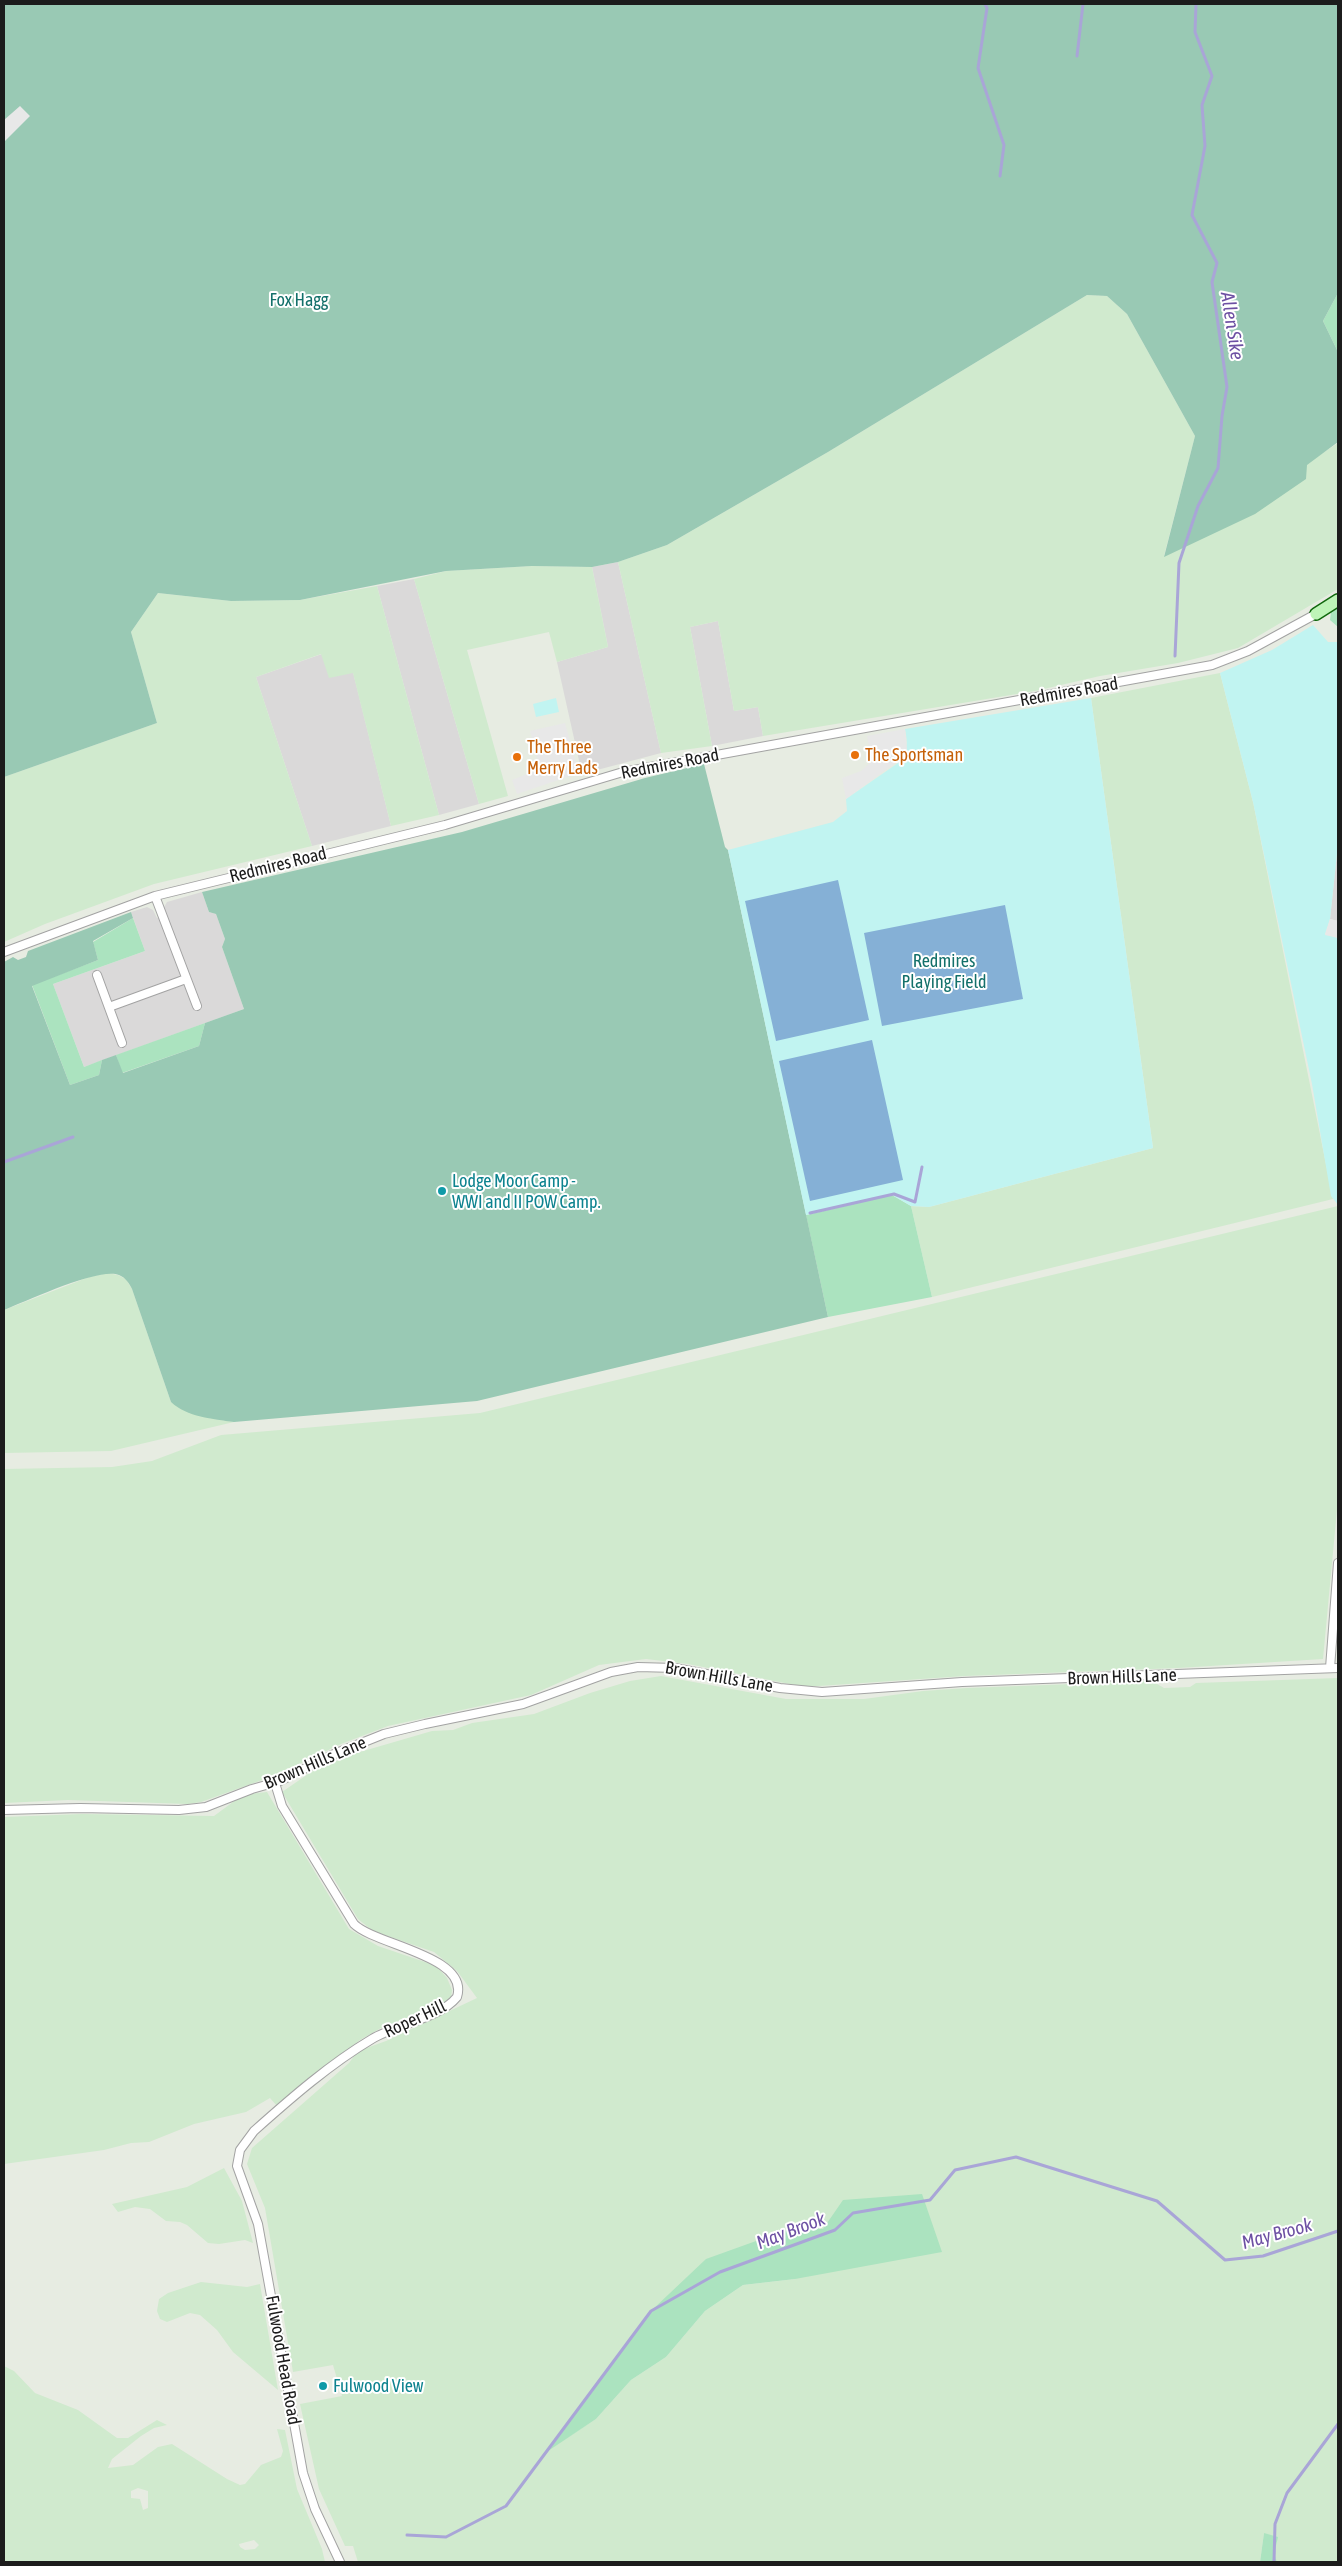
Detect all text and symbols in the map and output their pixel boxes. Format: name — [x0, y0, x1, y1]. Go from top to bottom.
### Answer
park label: Fox Hagg — [270, 289, 328, 311]
water label: Allen Sike — [1215, 290, 1249, 362]
street label: Redmires Road — [1018, 673, 1120, 711]
place label: The Three Merry Lads — [527, 736, 598, 779]
street label: Redmires Road — [619, 744, 721, 784]
place label: The Sportsman — [865, 744, 963, 766]
marker: The Sportsman — [849, 749, 861, 761]
marker: The Three Merry Lads — [511, 751, 523, 763]
street label: Redmires Road — [227, 842, 329, 888]
park label: Redmires Playing Field — [901, 950, 987, 992]
place label: Lodge Moor Camp - WWI and II POW Camp. — [452, 1170, 601, 1212]
marker: Lodge Moor Camp - WWI and II POW Camp. — [436, 1185, 448, 1197]
street label: Brown Hills Lane — [663, 1657, 775, 1697]
street label: Brown Hills Lane — [1067, 1664, 1177, 1690]
street label: Brown Hills Lane — [260, 1732, 370, 1794]
street label: Roper Hill — [380, 1995, 450, 2043]
water label: May Brook — [753, 2207, 829, 2255]
water label: May Brook — [1239, 2214, 1315, 2254]
street label: Fulwood Head Road — [261, 2294, 305, 2426]
place label: Fulwood View — [333, 2375, 424, 2397]
marker: Fulwood View — [317, 2380, 329, 2392]

